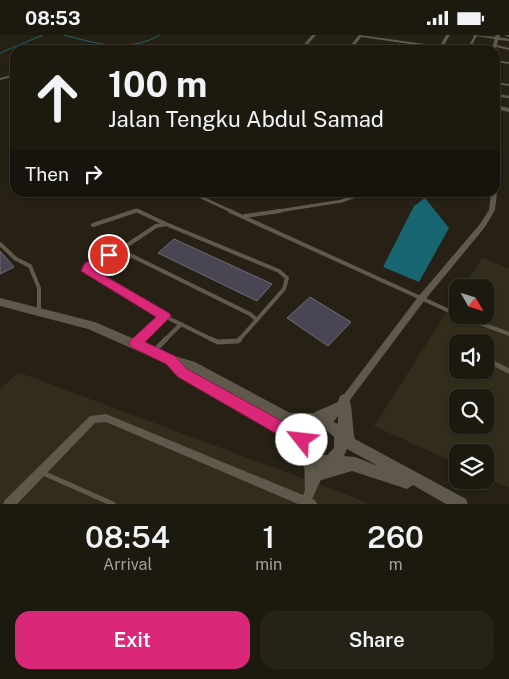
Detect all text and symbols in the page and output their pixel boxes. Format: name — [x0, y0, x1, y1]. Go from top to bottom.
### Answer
text: 08:53 — [25, 7, 81, 29]
text: 100 m — [108, 64, 207, 105]
icon: ahead — [25, 65, 90, 130]
text: Jalan Tengku Abdul Samad — [108, 106, 384, 132]
icon: right — [79, 160, 107, 188]
text: Then — [25, 163, 69, 185]
pin — [88, 234, 130, 276]
icon: arrive — [95, 241, 123, 269]
north arrow — [449, 279, 494, 324]
map controls — [449, 279, 494, 489]
button: sound — [449, 334, 494, 379]
button: search — [449, 389, 494, 434]
position arrow — [275, 413, 327, 465]
button: layers — [449, 444, 494, 489]
text: 08:54 — [85, 519, 170, 555]
text: 1 — [262, 519, 275, 555]
text: 260 — [367, 519, 424, 555]
text: Arrival — [103, 555, 152, 574]
text: min — [255, 555, 282, 574]
text: m — [389, 555, 403, 574]
button: Exit — [15, 611, 250, 669]
button: Share — [260, 611, 494, 669]

